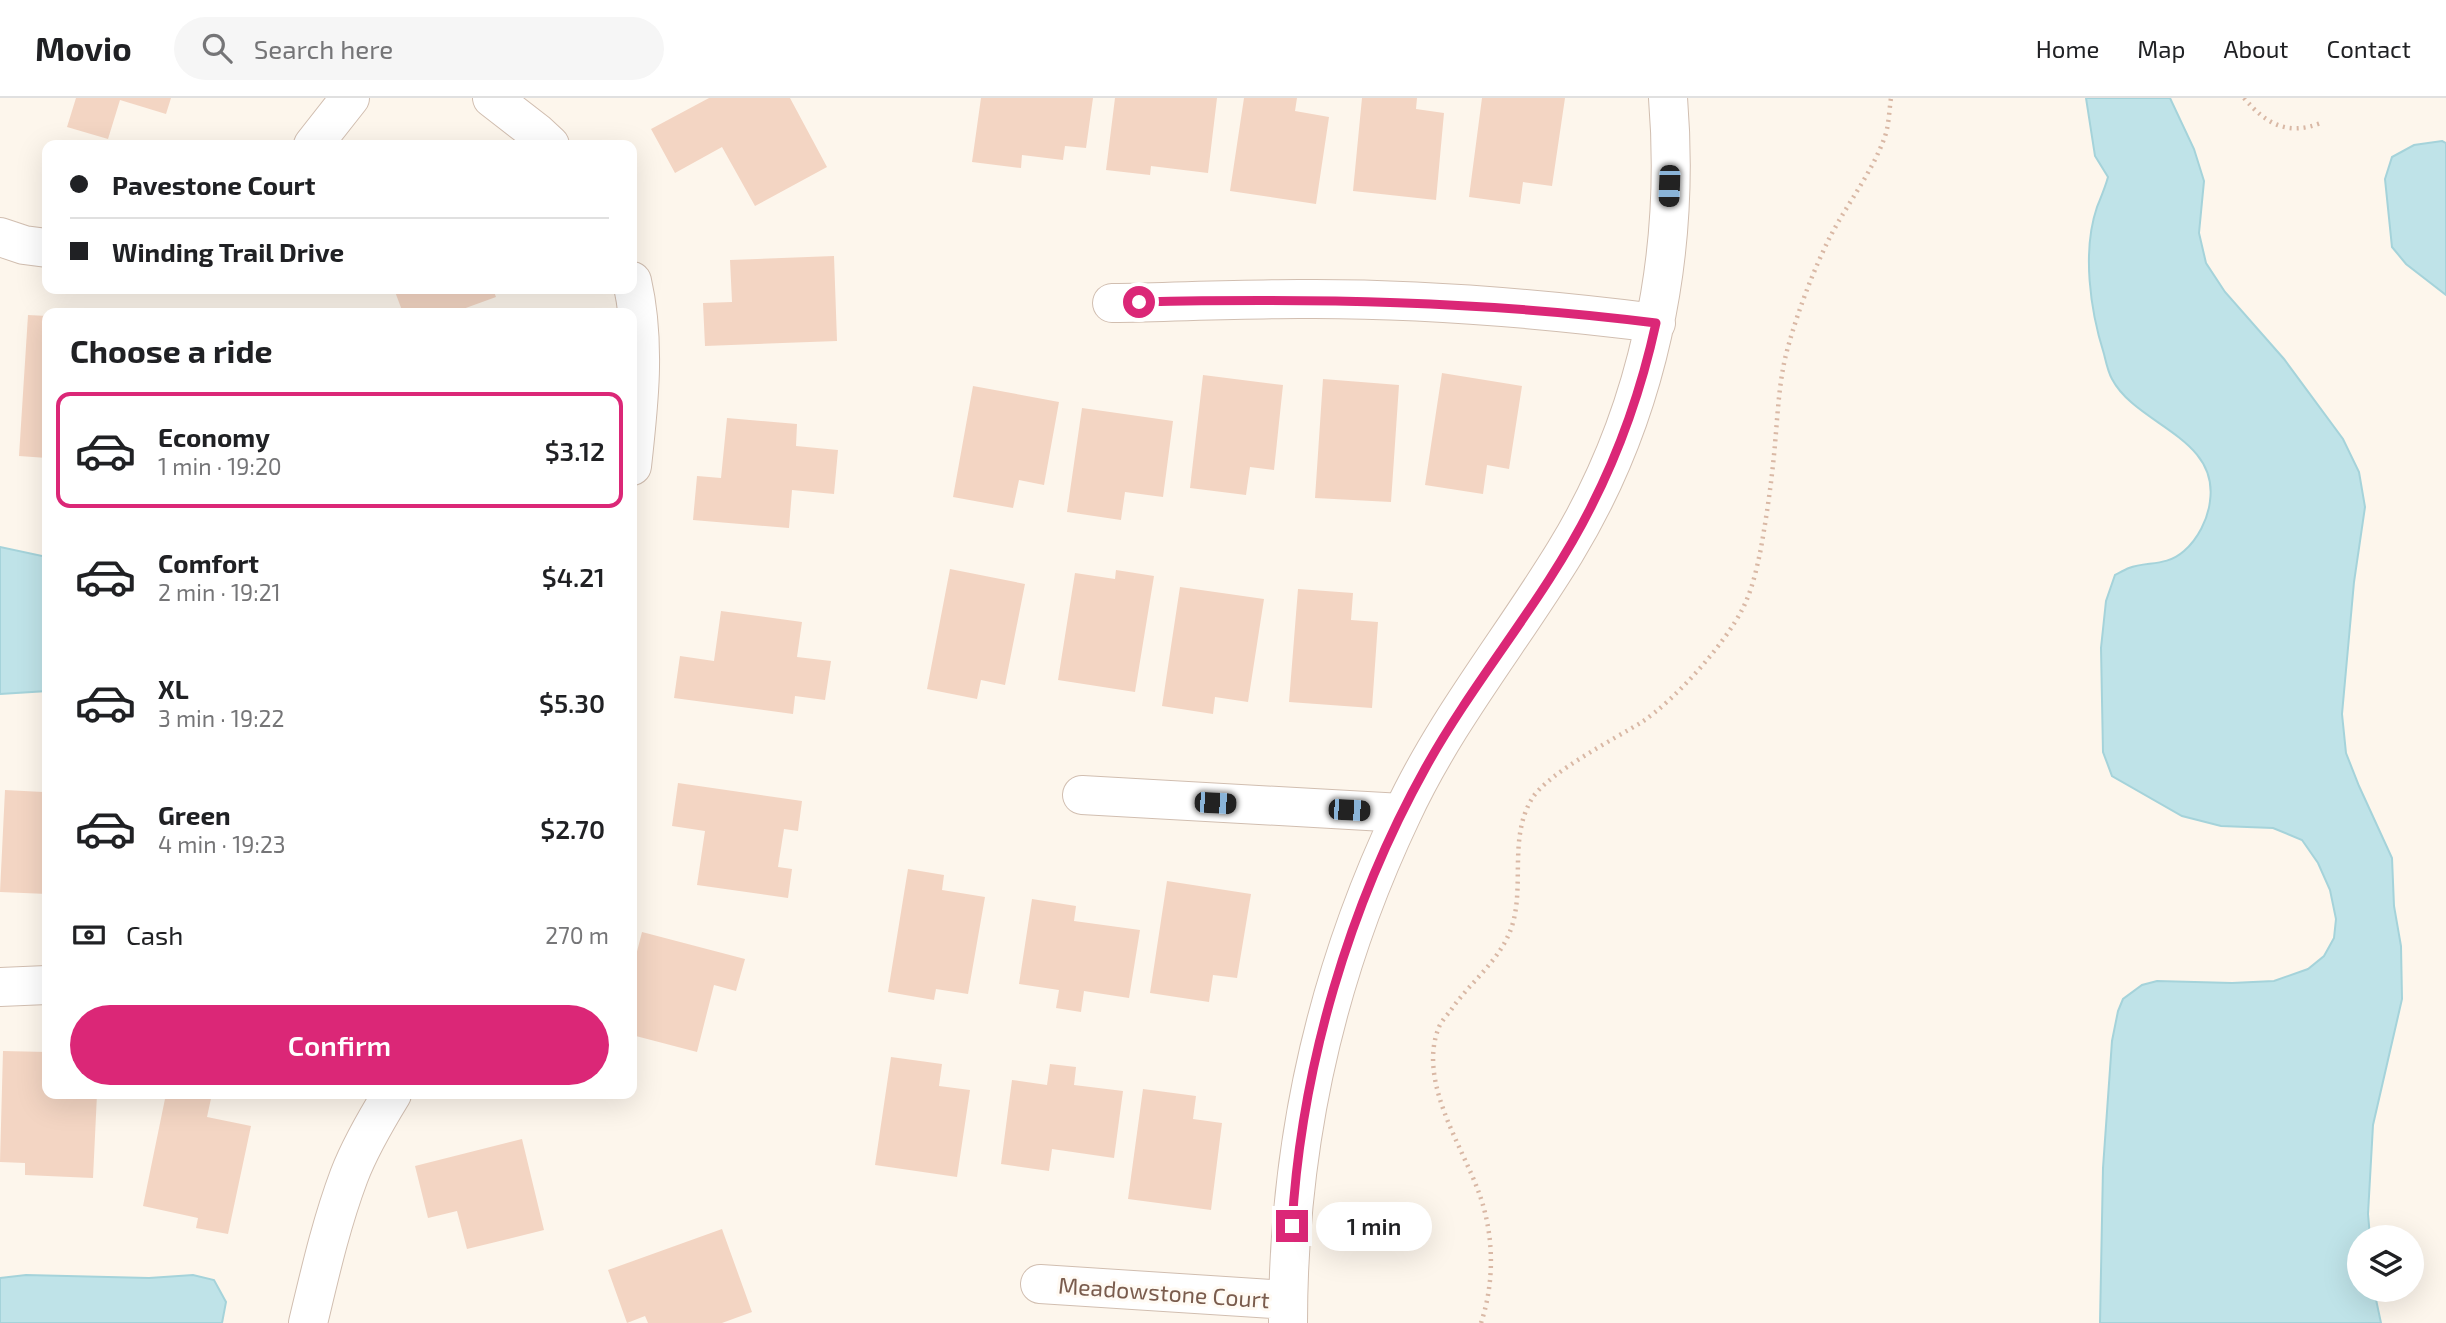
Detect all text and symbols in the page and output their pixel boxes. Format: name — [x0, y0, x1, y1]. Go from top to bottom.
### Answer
search box — [174, 17, 664, 80]
text: Movio — [35, 28, 132, 68]
icon: search — [198, 29, 236, 67]
text: Search here — [254, 33, 393, 64]
text: Home — [2036, 34, 2099, 63]
text: Map — [2137, 34, 2185, 63]
text: About — [2223, 34, 2289, 63]
text: Contact — [2327, 34, 2411, 63]
car — [1658, 165, 1681, 207]
text: Pavestone Court — [112, 169, 315, 200]
text: Winding Trail Drive — [112, 236, 344, 267]
route start — [1123, 286, 1155, 318]
text: Choose a ride — [70, 331, 273, 369]
icon: car — [74, 419, 137, 482]
text: Economy — [158, 421, 270, 452]
text: $3.12 — [545, 435, 605, 466]
text: 1 min · 19:20 — [158, 452, 282, 480]
icon: car — [74, 545, 137, 608]
text: Comfort — [158, 547, 259, 578]
text: $4.21 — [542, 561, 605, 592]
text: 2 min · 19:21 — [158, 578, 281, 606]
icon: car — [74, 671, 137, 734]
text: XL — [158, 673, 189, 704]
text: $5.30 — [539, 687, 605, 718]
text: 3 min · 19:22 — [158, 704, 284, 732]
car — [1194, 791, 1237, 815]
icon: car — [74, 797, 137, 860]
car — [1328, 798, 1371, 822]
text: Green — [158, 799, 231, 830]
text: $2.70 — [540, 813, 605, 844]
text: 4 min · 19:23 — [158, 830, 286, 858]
icon: cash — [70, 916, 108, 954]
text: Cash — [126, 919, 183, 950]
text: 270 m — [545, 921, 609, 949]
button: Confirm — [70, 1005, 609, 1085]
callout: 1 min — [1316, 1202, 1432, 1250]
route end — [1276, 1210, 1308, 1242]
text: 1 min — [1347, 1212, 1401, 1240]
map controls — [2347, 1225, 2424, 1302]
button: layers — [2347, 1225, 2424, 1302]
street label: Meadowstone Court — [1057, 1271, 1271, 1313]

